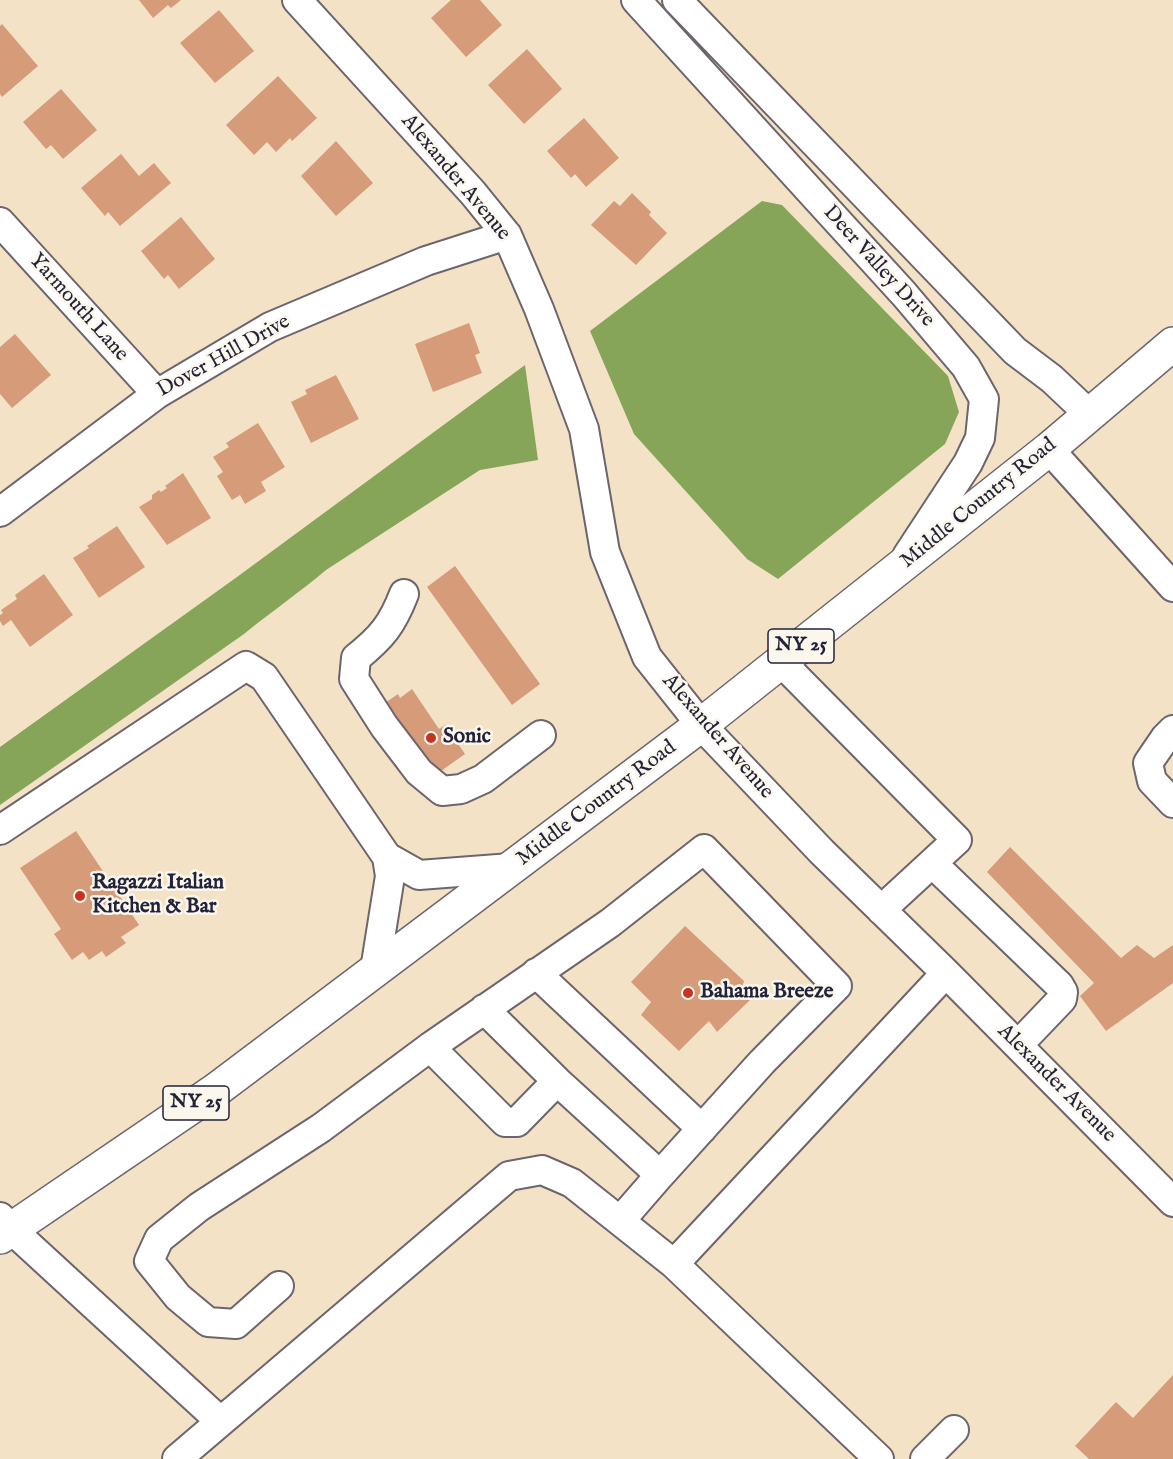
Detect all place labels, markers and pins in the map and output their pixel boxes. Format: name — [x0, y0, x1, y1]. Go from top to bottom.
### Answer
place label: Sonic — [443, 725, 491, 751]
marker: Sonic — [424, 731, 438, 745]
place label: Ragazzi Italian Kitchen & Bar — [92, 871, 224, 921]
marker: Ragazzi Italian Kitchen & Bar — [73, 889, 87, 903]
place label: Bahama Breeze — [700, 980, 833, 1006]
marker: Bahama Breeze — [681, 986, 695, 1000]

